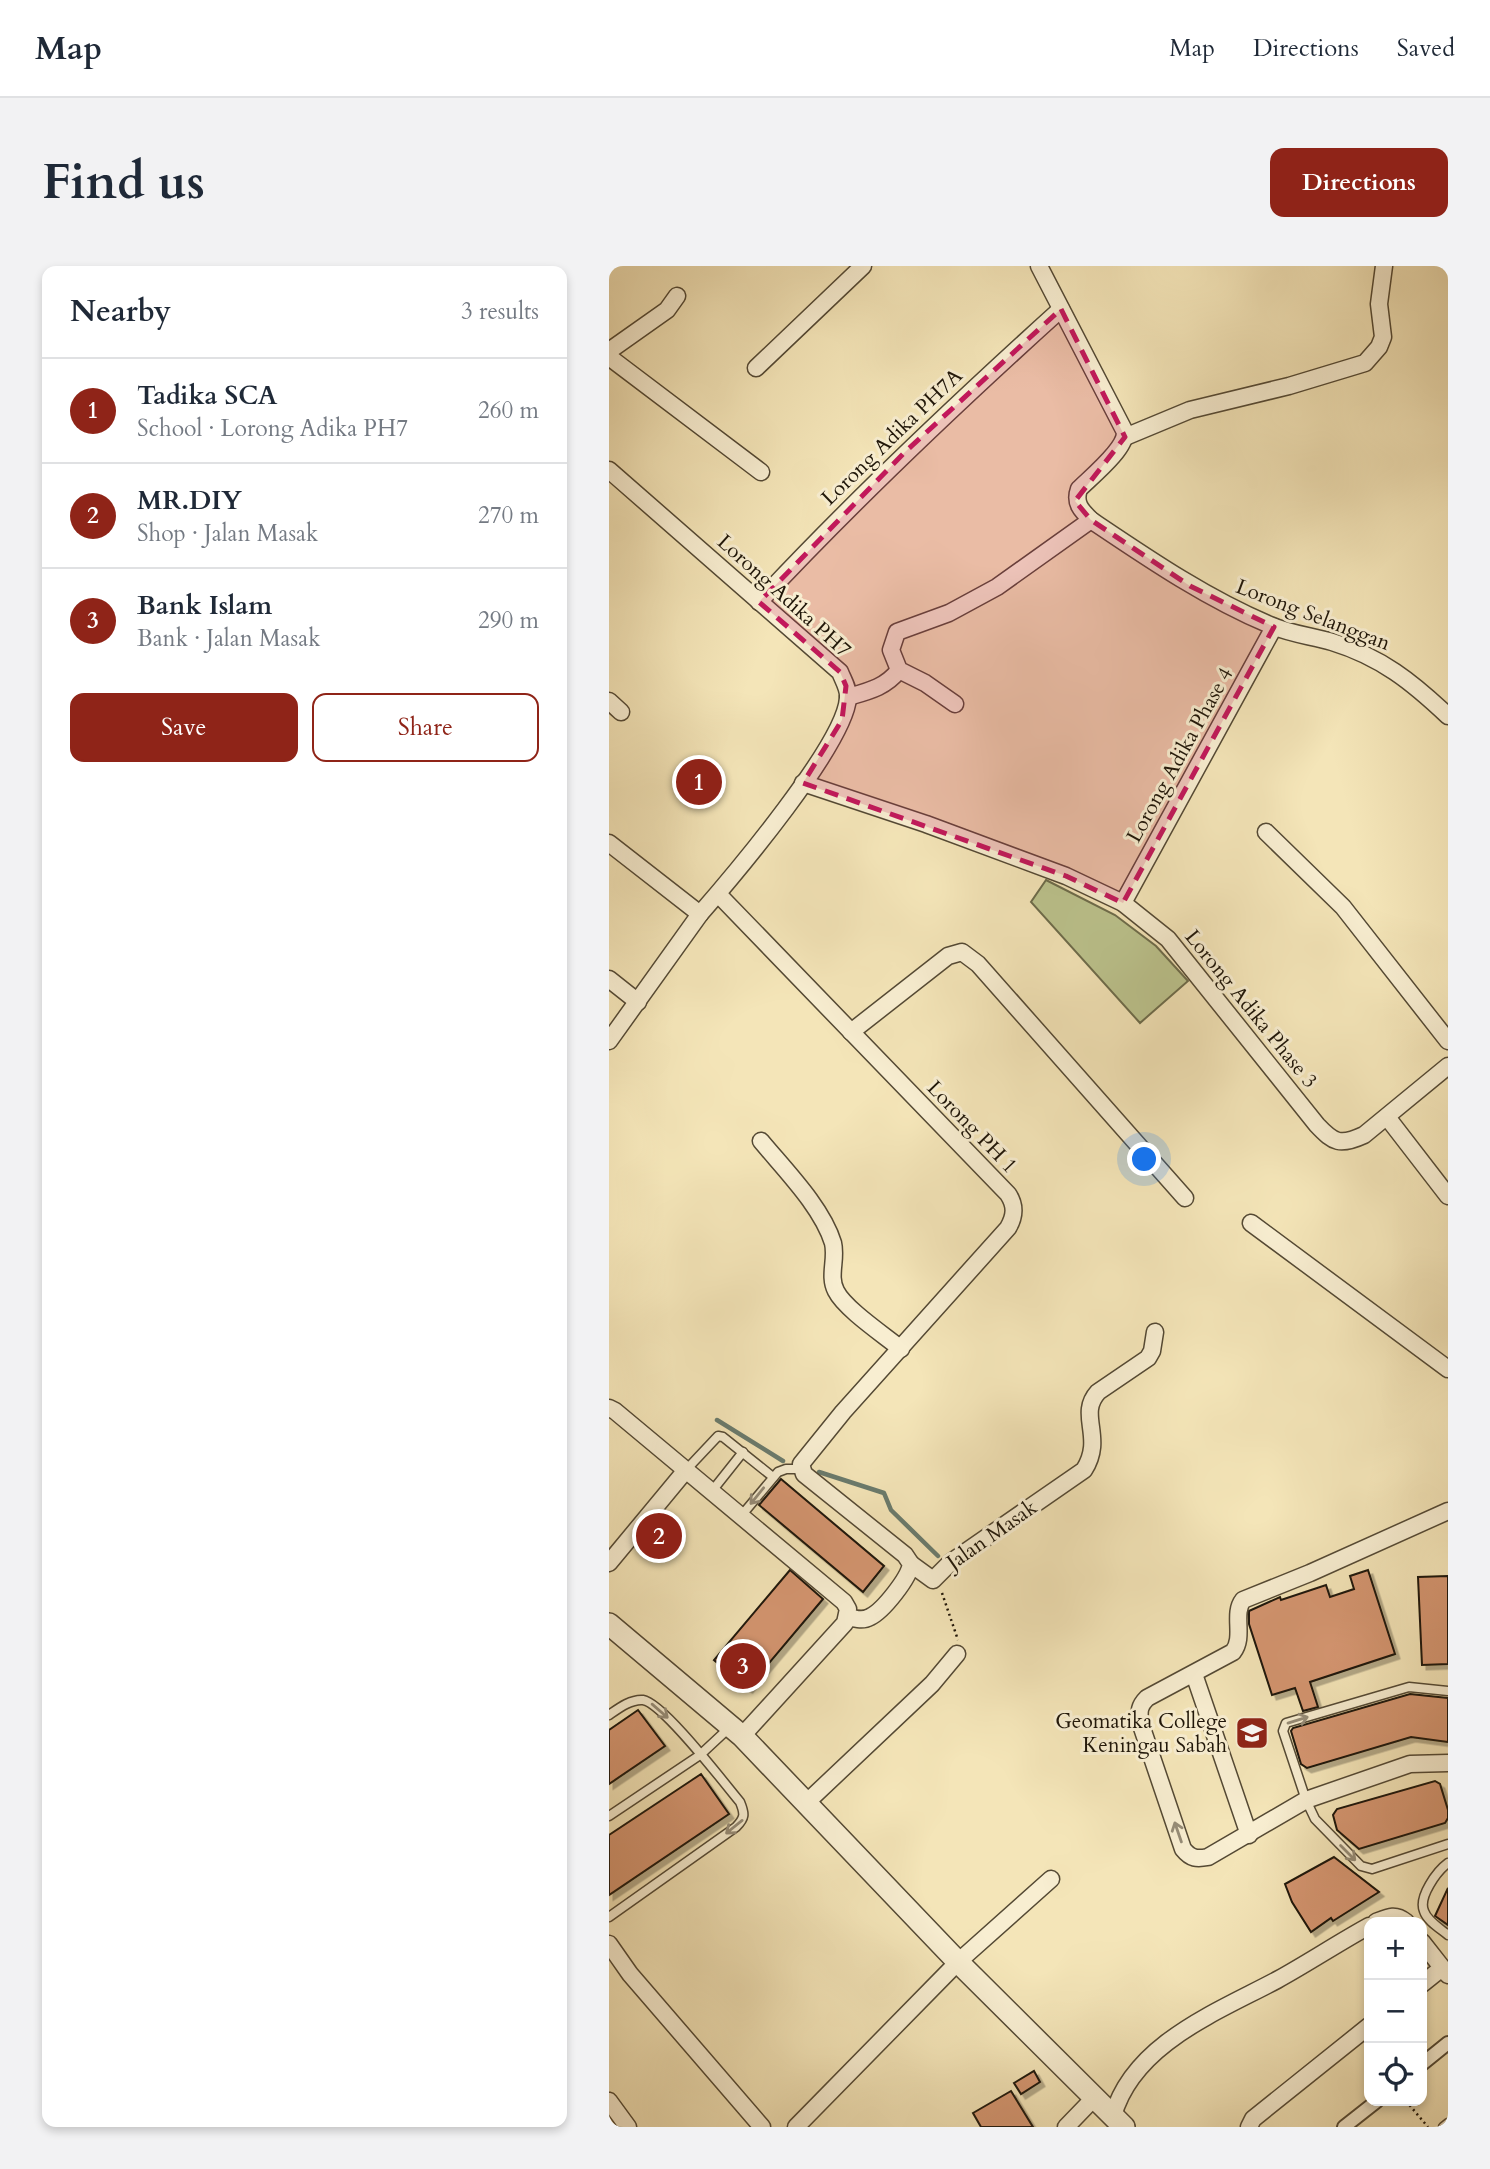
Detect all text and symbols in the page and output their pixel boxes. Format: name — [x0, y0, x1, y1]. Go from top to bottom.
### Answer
text: Map — [35, 26, 102, 71]
text: Map — [1169, 32, 1215, 65]
text: Directions — [1253, 32, 1359, 65]
text: Saved — [1397, 32, 1455, 65]
button: Directions — [1270, 148, 1448, 217]
text: Find us — [42, 149, 205, 216]
text: Nearby — [70, 291, 171, 332]
text: 3 results — [461, 296, 539, 327]
street label: Lorong Adika PH7A — [815, 362, 969, 512]
text: Tadika SCA — [137, 378, 277, 413]
text: 1 — [87, 395, 99, 426]
text: 260 m — [478, 395, 539, 426]
text: School · Lorong Adika PH7 — [137, 413, 408, 444]
text: MR.DIY — [137, 483, 242, 518]
text: 2 — [87, 500, 99, 531]
text: 270 m — [478, 500, 539, 531]
text: Shop · Jalan Masak — [137, 518, 318, 549]
street label: Lorong Adika PH7 — [711, 528, 857, 664]
street label: Lorong Selanggan — [1232, 572, 1395, 658]
text: Bank Islam — [137, 588, 272, 623]
text: 3 — [87, 605, 99, 636]
text: 290 m — [478, 605, 539, 636]
text: Bank · Jalan Masak — [137, 623, 320, 654]
street label: Lorong Adika Phase 4 — [1120, 662, 1240, 848]
button: Save — [70, 693, 298, 762]
button: Share — [312, 693, 539, 762]
pin: 1 — [676, 756, 722, 808]
street label: Lorong Adika Phase 3 — [1178, 924, 1324, 1094]
street label: Lorong PH 1 — [920, 1074, 1024, 1180]
your location — [1127, 1142, 1161, 1176]
one-way arrow — [749, 1487, 765, 1505]
street label: Jalan Masak — [938, 1493, 1044, 1579]
pin: 2 — [636, 1510, 682, 1562]
pin: 3 — [720, 1640, 766, 1692]
one-way arrow — [651, 1704, 669, 1719]
place label: Geomatika College Keningau Sabah — [1055, 1707, 1227, 1760]
one-way arrow — [1286, 1713, 1308, 1725]
school or university icon: Geomatika College Keningau Sabah — [1233, 1714, 1271, 1752]
one-way arrow — [726, 1820, 744, 1835]
one-way arrow — [1171, 1822, 1183, 1844]
one-way arrow — [1339, 1844, 1356, 1861]
map controls — [1364, 1917, 1427, 2106]
button: + — [1364, 1917, 1427, 1980]
button: − — [1364, 1980, 1427, 2043]
button: locate — [1364, 2043, 1427, 2106]

